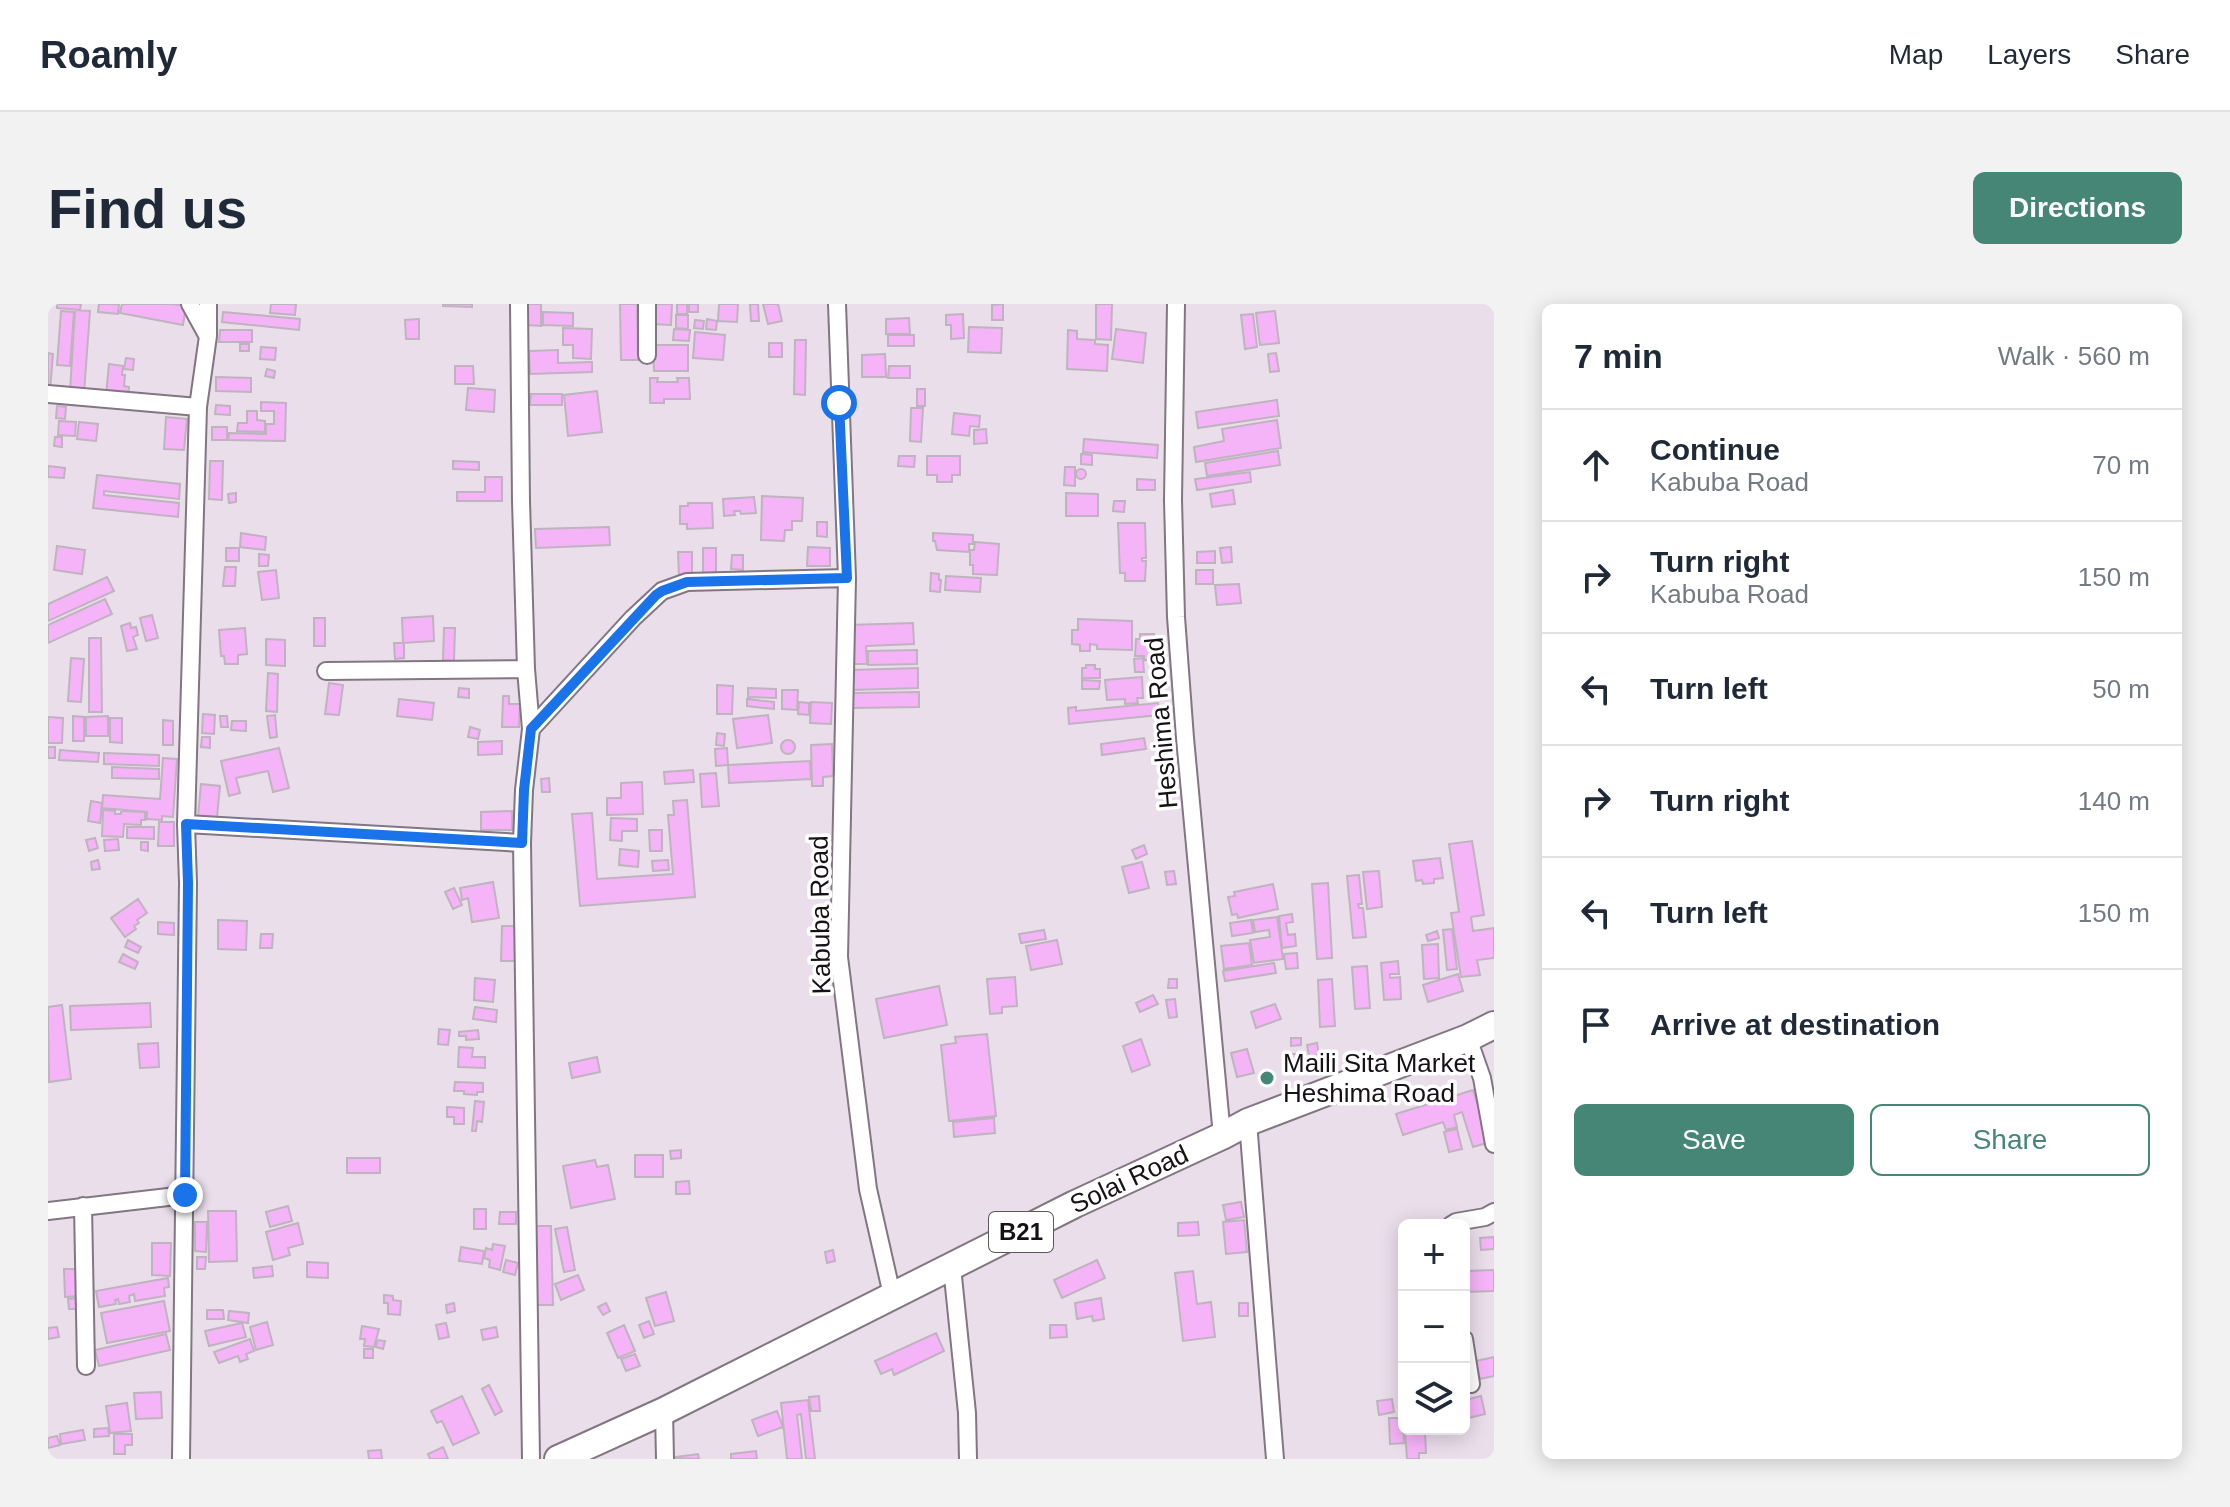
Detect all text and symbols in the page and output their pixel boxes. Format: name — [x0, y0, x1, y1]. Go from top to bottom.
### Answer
text: Roamly — [40, 34, 177, 76]
text: Map — [1889, 39, 1943, 70]
text: Layers — [1987, 39, 2071, 70]
text: Share — [2115, 39, 2190, 70]
button: Directions — [1973, 172, 2182, 244]
text: Find us — [48, 177, 247, 240]
text: 7 min — [1574, 337, 1663, 375]
text: Walk · 560 m — [1998, 341, 2150, 371]
route start — [821, 385, 857, 421]
text: Continue — [1650, 433, 1780, 466]
icon: ahead — [1574, 443, 1618, 487]
text: 70 m — [2092, 450, 2150, 480]
text: Kabuba Road — [1650, 467, 1809, 497]
text: Turn right — [1650, 545, 1789, 578]
icon: right — [1574, 555, 1618, 599]
text: 150 m — [2078, 562, 2150, 592]
text: Kabuba Road — [1650, 579, 1809, 609]
street label: Heshima Road — [1139, 636, 1183, 810]
icon: left — [1574, 667, 1618, 711]
text: Turn left — [1650, 672, 1768, 705]
text: 50 m — [2092, 674, 2150, 704]
icon: right — [1574, 779, 1618, 823]
text: Turn right — [1650, 784, 1789, 817]
text: 140 m — [2078, 786, 2150, 816]
street label: Kabuba Road — [804, 835, 836, 995]
icon: left — [1574, 891, 1618, 935]
text: Turn left — [1650, 896, 1768, 929]
text: 150 m — [2078, 898, 2150, 928]
icon: arrive — [1574, 1003, 1618, 1047]
text: Arrive at destination — [1650, 1008, 1940, 1041]
place label: Maili Sita Market Heshima Road — [1283, 1048, 1476, 1108]
marker: Maili Sita Market Heshima Road — [1258, 1069, 1276, 1087]
button: Save — [1574, 1104, 1854, 1176]
button: Share — [1870, 1104, 2150, 1176]
street label: Solai Road — [1065, 1139, 1193, 1219]
route end — [167, 1177, 203, 1213]
road number: B21 — [989, 1212, 1053, 1252]
map controls — [1398, 1219, 1470, 1435]
button: + — [1398, 1219, 1470, 1291]
button: − — [1398, 1291, 1470, 1363]
button: layers — [1398, 1363, 1470, 1435]

